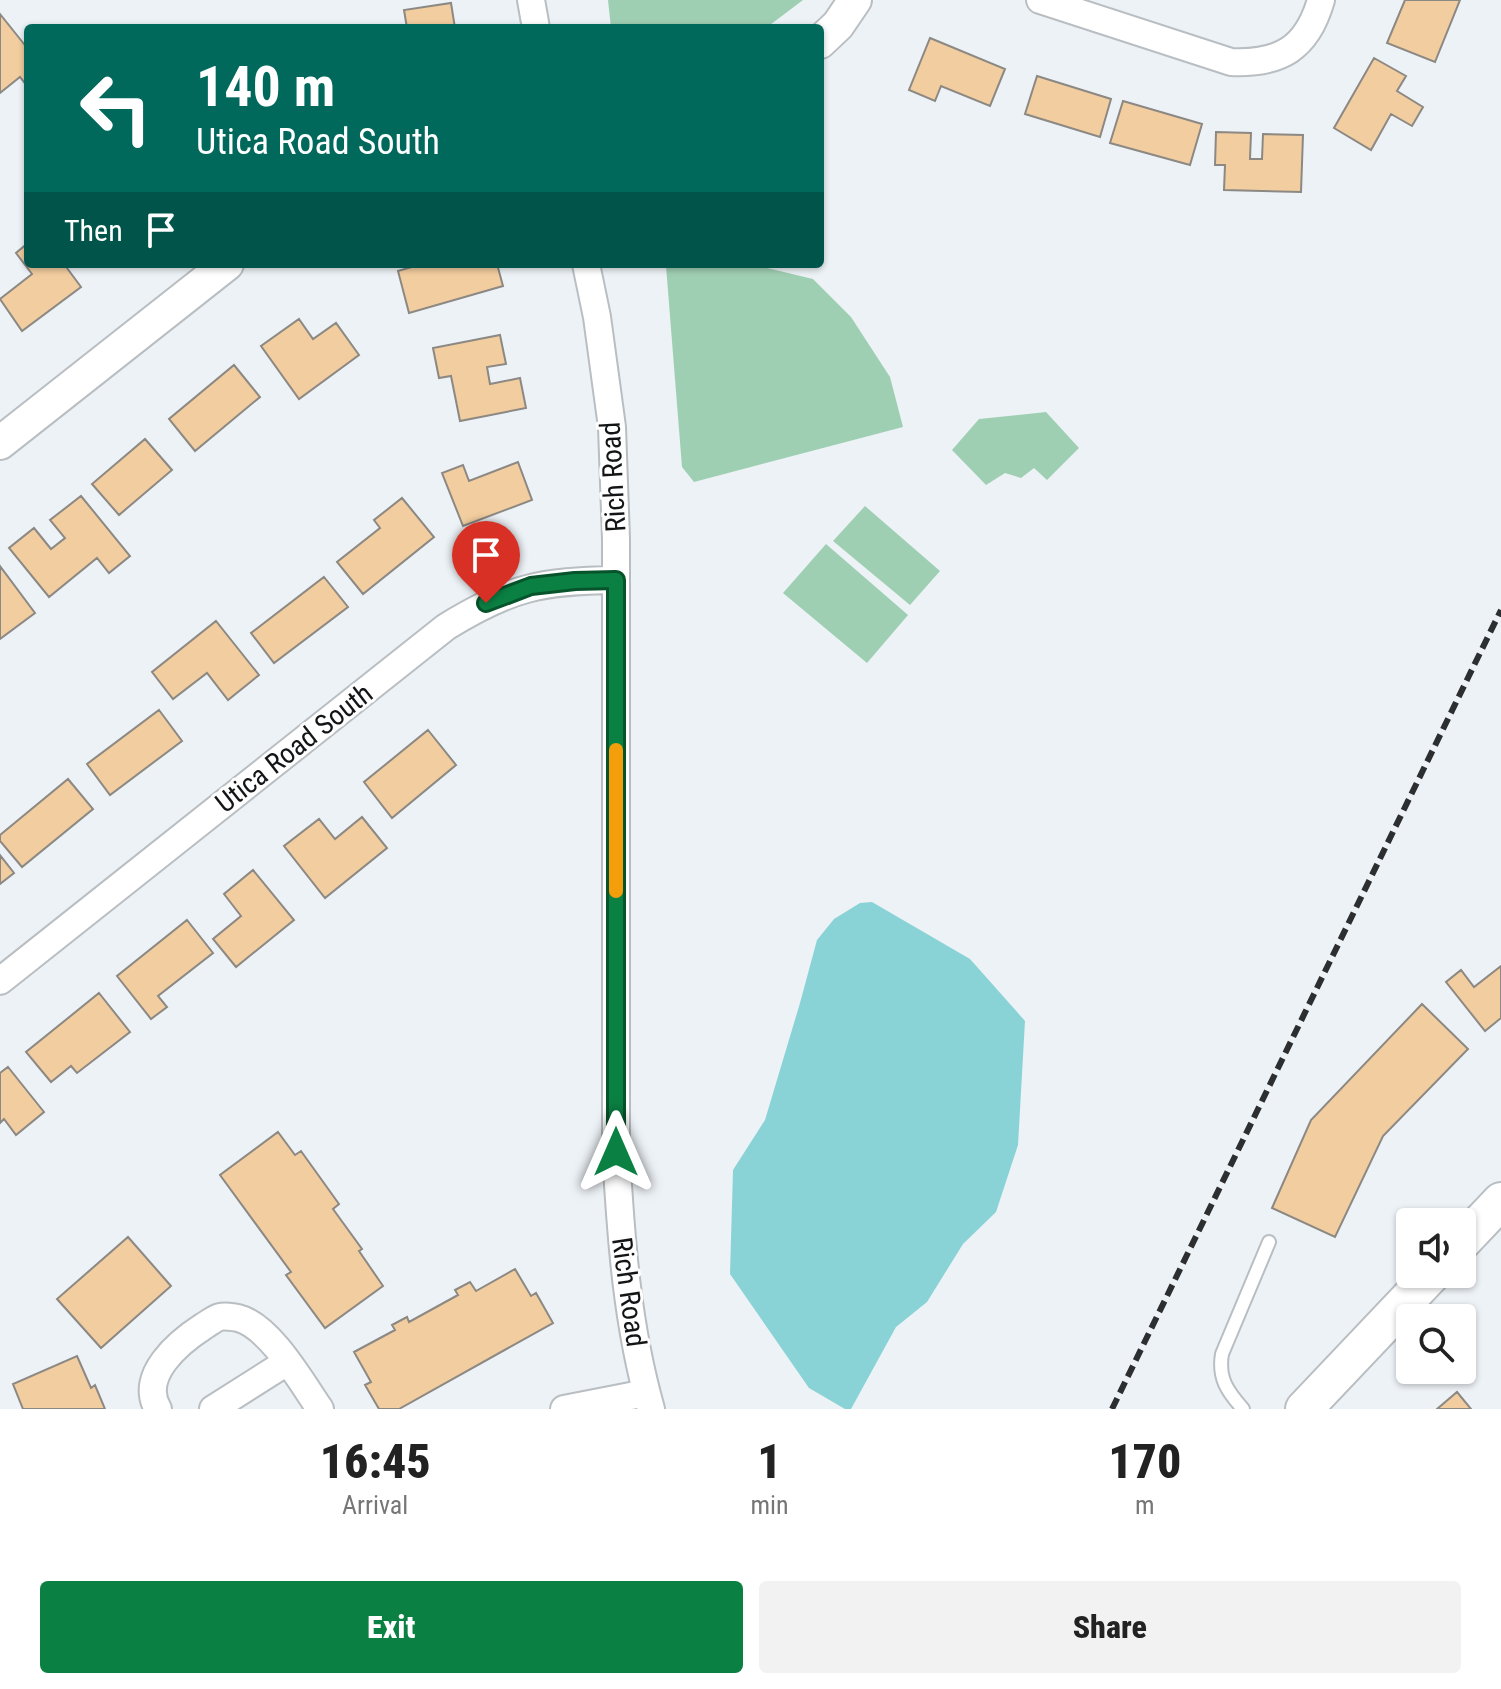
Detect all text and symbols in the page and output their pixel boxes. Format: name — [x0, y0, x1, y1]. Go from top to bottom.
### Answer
text: 140 m — [196, 54, 335, 120]
icon: left — [64, 56, 168, 160]
text: Utica Road South — [196, 121, 440, 163]
icon: arrive — [139, 208, 183, 252]
text: Then — [64, 213, 123, 248]
street label: Rich Road — [594, 421, 632, 533]
pin — [452, 521, 520, 603]
icon: arrive — [464, 533, 508, 577]
street label: Utica Road South — [209, 677, 379, 819]
position arrow — [574, 1110, 658, 1194]
map controls — [1396, 1208, 1476, 1384]
button: sound — [1396, 1208, 1476, 1288]
street label: Rich Road — [605, 1235, 653, 1349]
button: search — [1396, 1304, 1476, 1384]
text: 16:45 — [320, 1433, 431, 1490]
text: 1 — [757, 1433, 782, 1490]
text: 170 — [1108, 1433, 1181, 1490]
text: Arrival — [342, 1490, 408, 1520]
text: min — [750, 1490, 789, 1520]
text: m — [1135, 1490, 1155, 1520]
button: Exit — [40, 1581, 743, 1673]
button: Share — [759, 1581, 1461, 1673]

